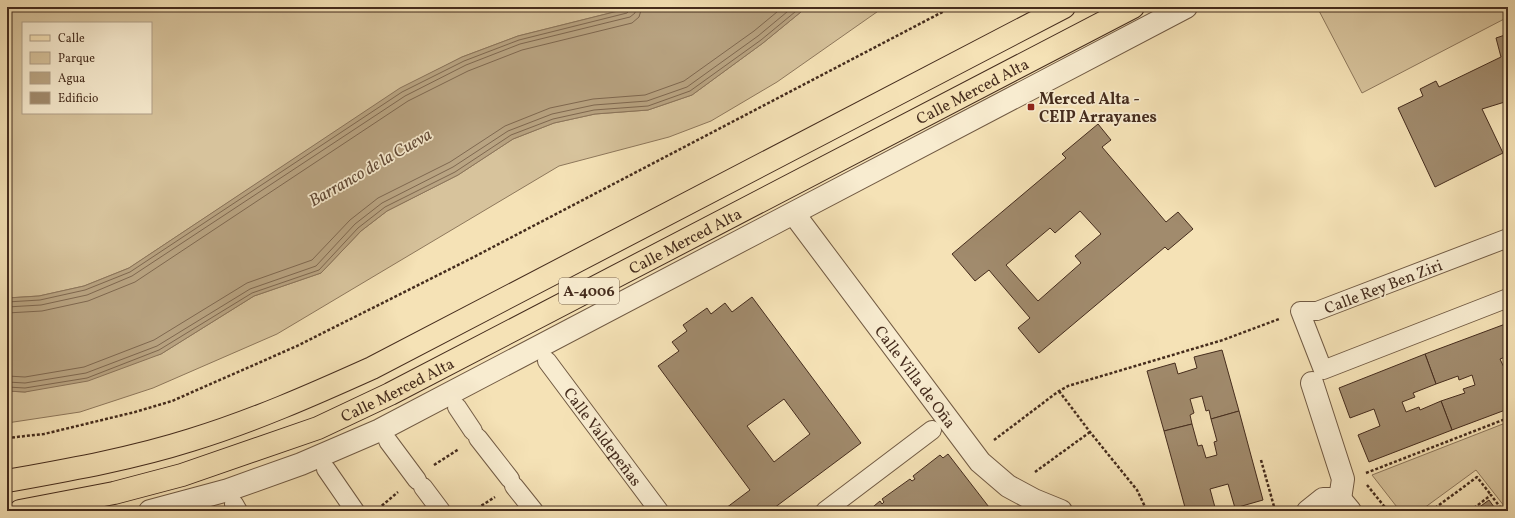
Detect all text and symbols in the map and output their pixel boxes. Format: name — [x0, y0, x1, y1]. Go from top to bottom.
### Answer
legend — [22, 22, 152, 114]
text: Calle — [58, 31, 85, 47]
text: Parque — [58, 51, 95, 67]
street label: Calle Merced Alta — [913, 54, 1033, 131]
text: Agua — [58, 71, 85, 87]
place label: Merced Alta - CEIP Arrayanes — [1039, 89, 1157, 129]
text: Edificio — [58, 91, 98, 107]
marker: Merced Alta - CEIP Arrayanes — [1026, 102, 1036, 112]
water label: Barranco de la Cueva — [305, 124, 437, 213]
street label: Calle Merced Alta — [626, 204, 746, 281]
street label: Calle Rey Ben Ziri — [1321, 255, 1446, 321]
road number: A-4006 — [559, 278, 619, 304]
street label: Calle Villa de Oña — [868, 322, 960, 434]
street label: Calle Merced Alta — [338, 353, 459, 429]
street label: Calle Valdepeñas — [557, 383, 646, 492]

